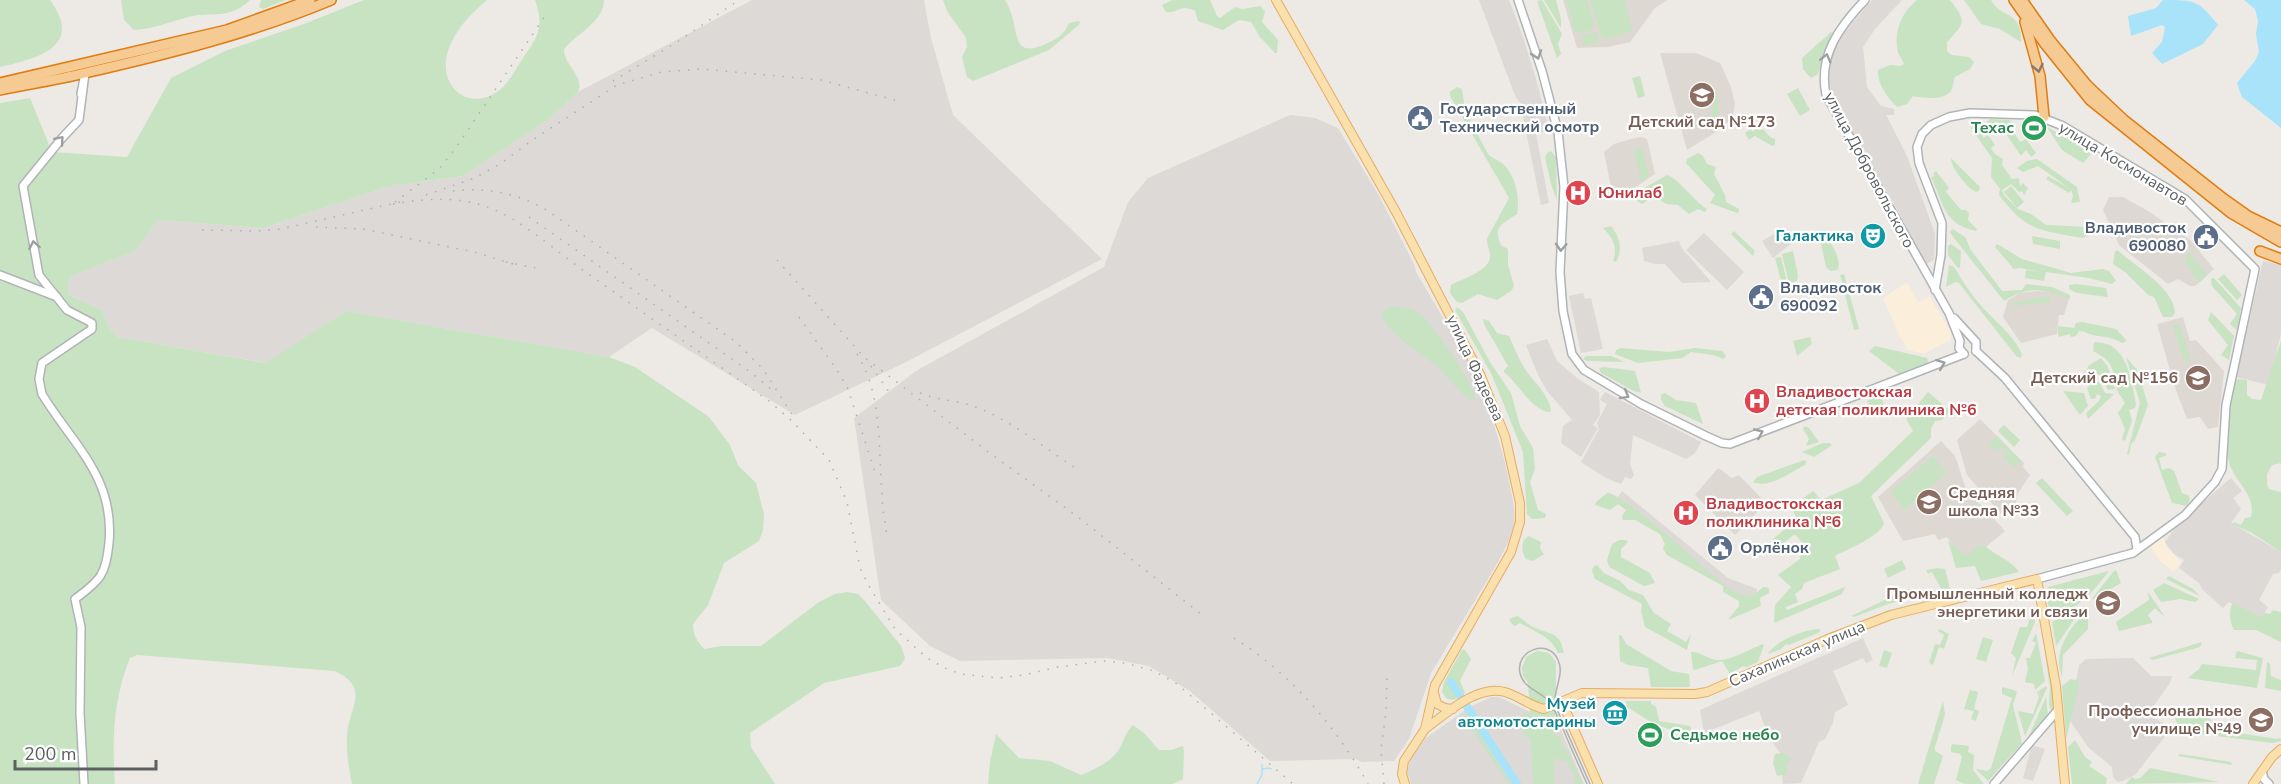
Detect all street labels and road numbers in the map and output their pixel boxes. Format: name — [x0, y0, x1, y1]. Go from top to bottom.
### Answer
street label: улица Добровольского — [1818, 88, 1920, 252]
street label: улица Космонавтов — [2054, 117, 2192, 211]
street label: улица Фадеева — [1441, 311, 1509, 425]
street label: Сахалинская улица — [1725, 615, 1869, 693]

